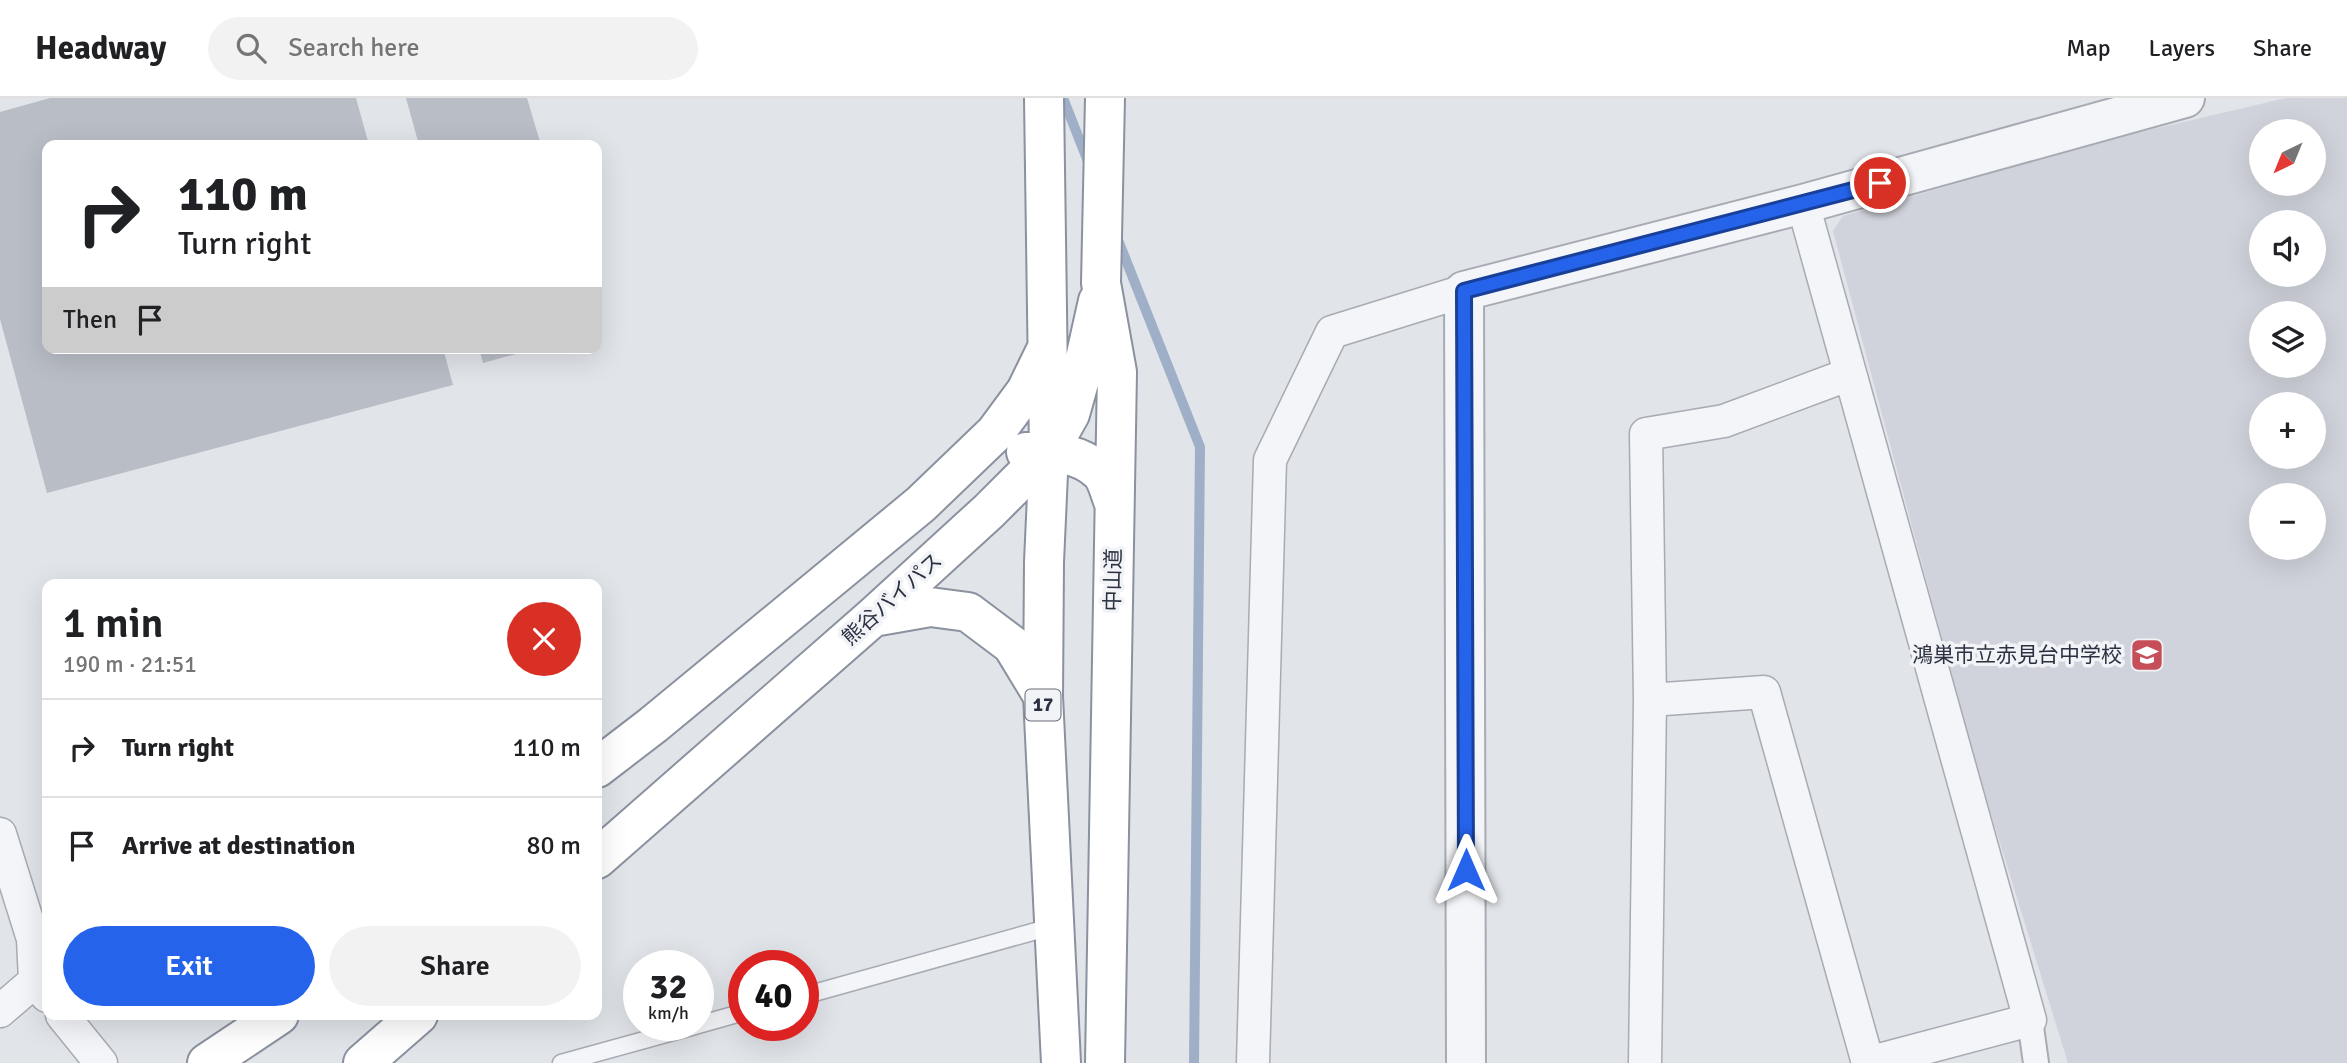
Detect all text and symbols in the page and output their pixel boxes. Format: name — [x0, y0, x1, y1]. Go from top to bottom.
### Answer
search box — [208, 17, 698, 80]
text: Headway — [35, 28, 166, 69]
icon: search — [232, 29, 270, 67]
text: Search here — [288, 32, 419, 64]
text: Map — [2066, 33, 2111, 63]
text: Layers — [2149, 33, 2215, 63]
text: Share — [2253, 33, 2312, 63]
north arrow — [2249, 119, 2326, 196]
map controls — [2249, 119, 2326, 560]
pin — [1850, 153, 1910, 213]
text: 110 m — [178, 164, 308, 224]
icon: arrive — [1861, 164, 1899, 202]
icon: right — [63, 168, 154, 259]
button: sound — [2249, 210, 2326, 287]
text: Turn right — [178, 224, 311, 263]
icon: arrive — [131, 301, 169, 339]
button: layers — [2249, 301, 2326, 378]
text: Then — [63, 304, 117, 336]
button: + — [2249, 392, 2326, 469]
button: − — [2249, 483, 2326, 560]
street label: 熊谷バイパス — [837, 547, 947, 651]
street label: 中山道 — [1099, 548, 1127, 612]
text: 1 min — [63, 598, 164, 649]
button: close — [507, 602, 581, 676]
school or university icon: 鴻巣市立赤見台中学校 — [2128, 636, 2166, 674]
place label: 鴻巣市立赤見台中学校 — [1912, 642, 2122, 668]
text: 190 m · 21:51 — [63, 650, 197, 679]
road number: 17 — [1026, 690, 1060, 720]
icon: right — [63, 729, 101, 767]
text: Turn right — [122, 732, 234, 764]
text: 110 m — [512, 732, 581, 764]
icon: arrive — [63, 827, 101, 865]
text: Arrive at destination — [122, 830, 355, 862]
text: 80 m — [526, 830, 581, 862]
position arrow — [1429, 833, 1503, 907]
button: Exit — [63, 926, 315, 1006]
button: Share — [329, 926, 581, 1006]
speed limit sign: 40 — [728, 950, 819, 1041]
text: 32 — [650, 965, 687, 1008]
text: km/h — [648, 1002, 689, 1024]

